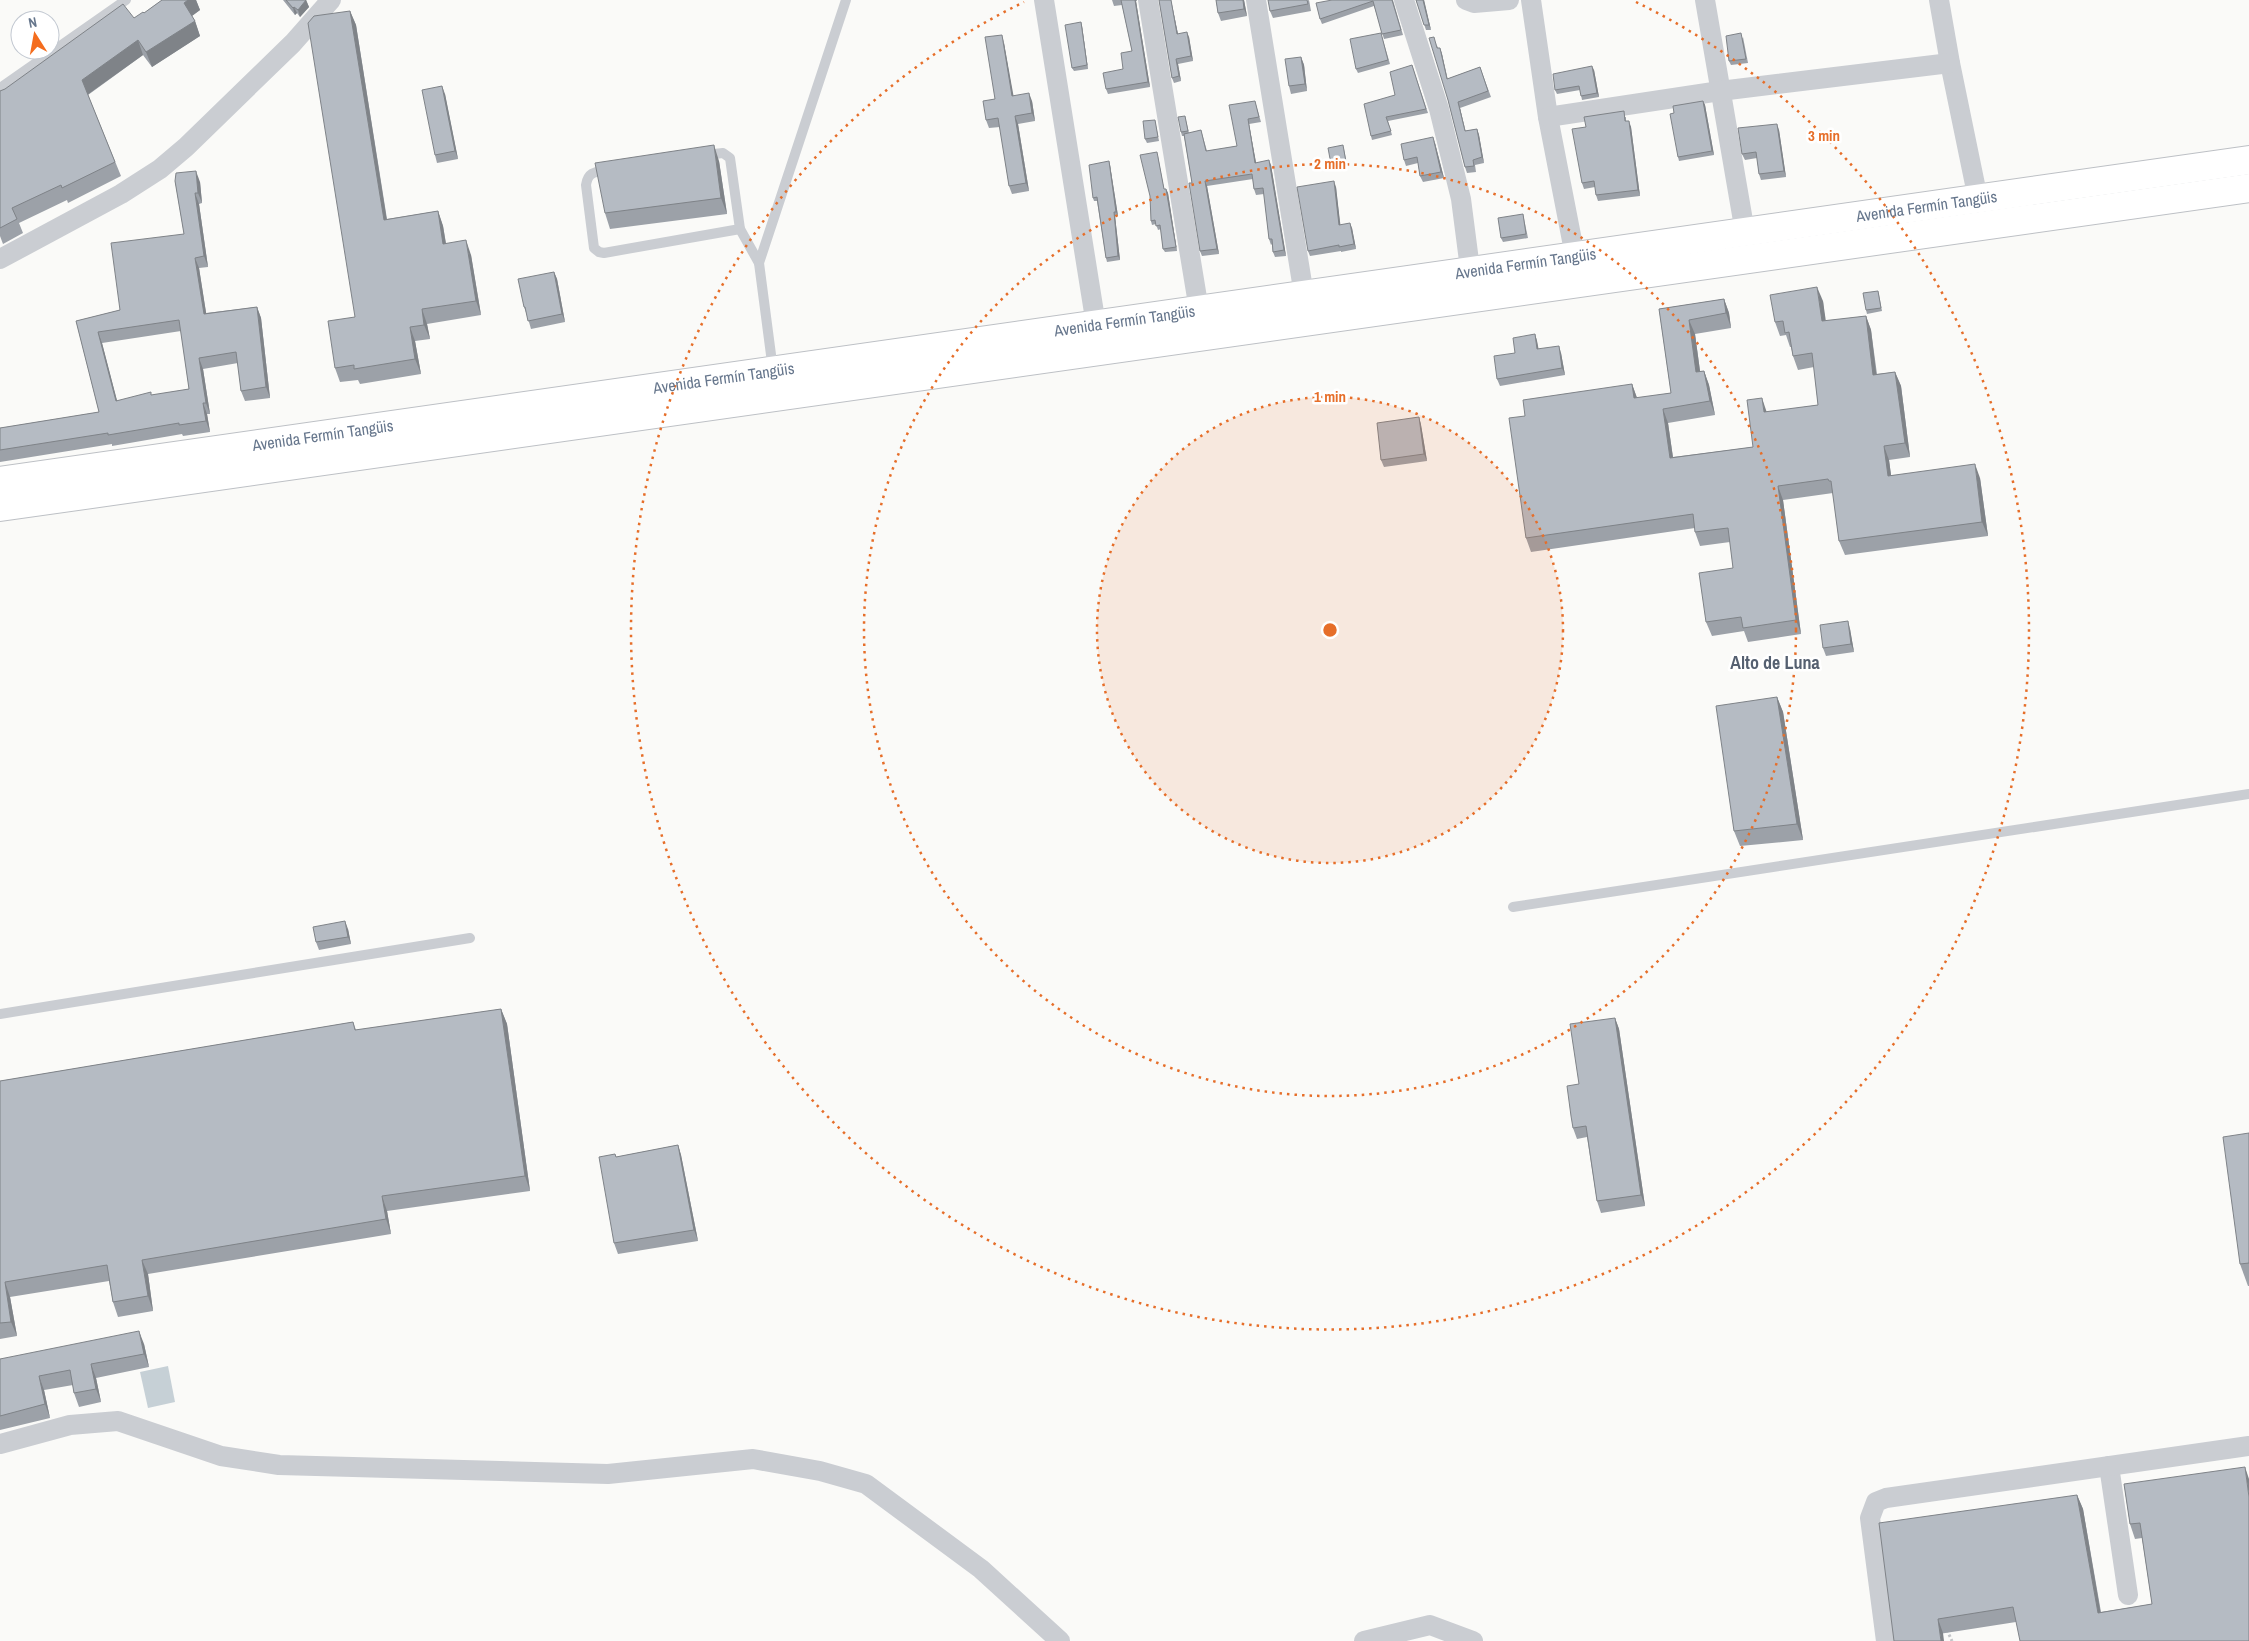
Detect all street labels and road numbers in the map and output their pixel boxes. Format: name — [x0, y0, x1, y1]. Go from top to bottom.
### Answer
street label: Avenida Fermín Tangüis — [1854, 185, 1998, 227]
street label: Avenida Fermín Tangüis — [1453, 242, 1597, 284]
street label: Avenida Fermín Tangüis — [1052, 300, 1197, 342]
street label: Avenida Fermín Tangüis — [651, 357, 796, 399]
street label: Avenida Fermín Tangüis — [250, 414, 395, 456]

